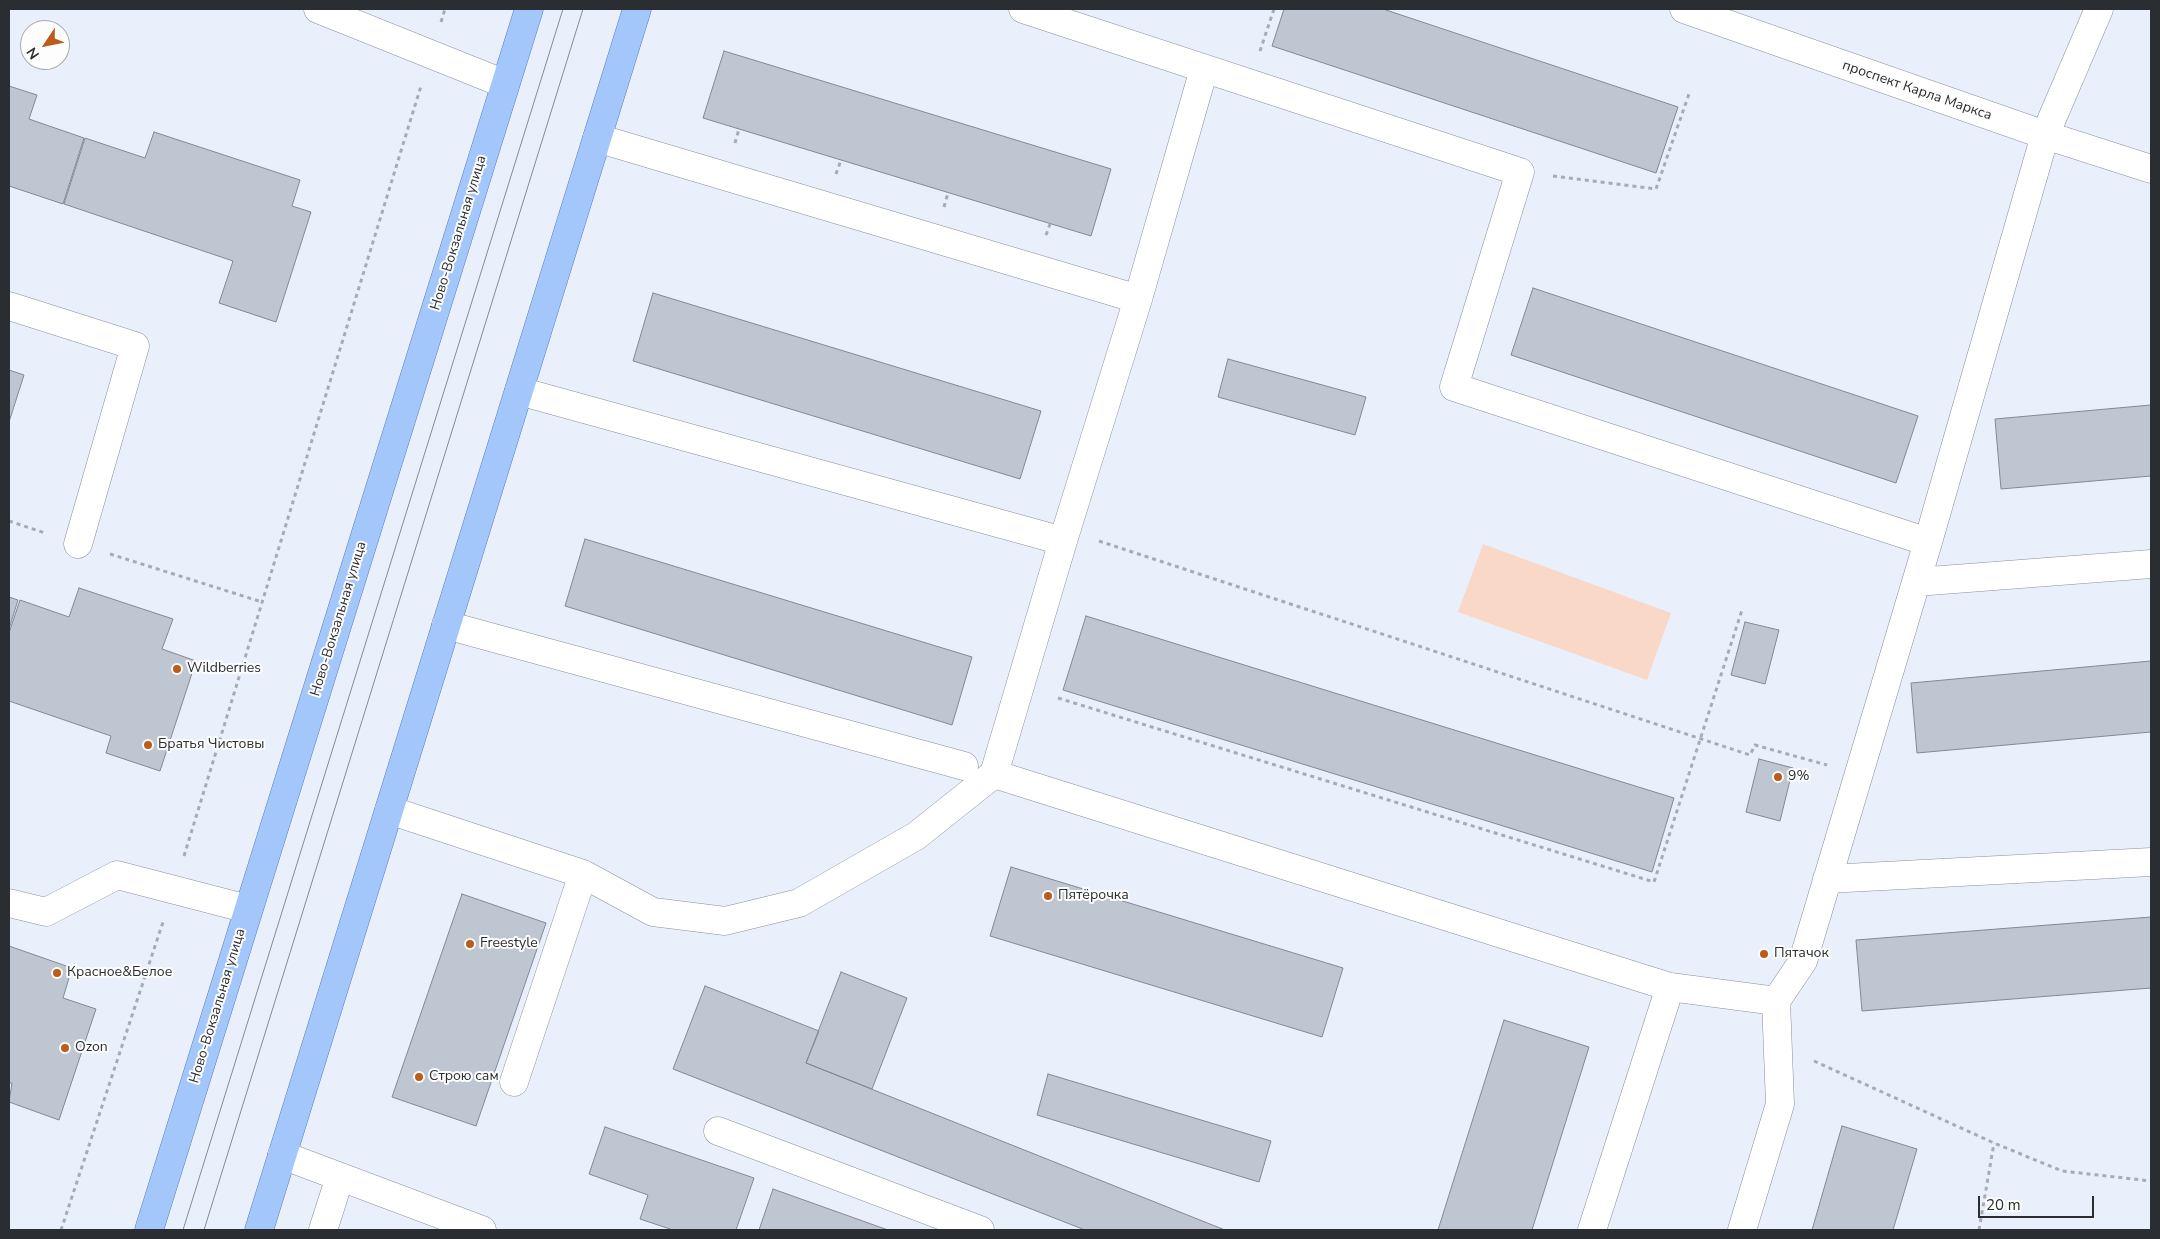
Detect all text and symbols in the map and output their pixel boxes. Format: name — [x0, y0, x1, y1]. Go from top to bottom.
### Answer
north arrow — [20, 20, 70, 70]
text: N — [22, 43, 44, 63]
street label: проспект Карла Маркса — [1840, 57, 1994, 125]
street label: Ново-Вокзальная улица — [427, 154, 491, 312]
street label: Ново-Вокзальная улица — [307, 540, 371, 698]
place label: Wildberries — [187, 661, 261, 677]
marker: Wildberries — [171, 663, 183, 675]
place label: Братья Чистовы — [158, 737, 264, 753]
marker: Братья Чистовы — [142, 739, 154, 751]
place label: 9% — [1788, 769, 1809, 785]
marker: 9% — [1772, 771, 1784, 783]
place label: Пятёрочка — [1058, 888, 1129, 904]
marker: Пятёрочка — [1042, 890, 1054, 902]
street label: Ново-Вокзальная улица — [186, 927, 250, 1085]
place label: Freestyle — [480, 936, 538, 952]
marker: Freestyle — [464, 938, 476, 950]
place label: Пятачок — [1774, 946, 1829, 962]
marker: Пятачок — [1758, 948, 1770, 960]
place label: Красное&Белое — [67, 965, 172, 981]
marker: Красное&Белое — [51, 967, 63, 979]
place label: Ozon — [75, 1040, 108, 1056]
marker: Ozon — [59, 1042, 71, 1054]
place label: Строю сам — [429, 1069, 499, 1085]
marker: Строю сам — [413, 1071, 425, 1083]
scale bar — [1980, 1186, 2096, 1218]
text: 20 m — [1986, 1195, 2021, 1215]

